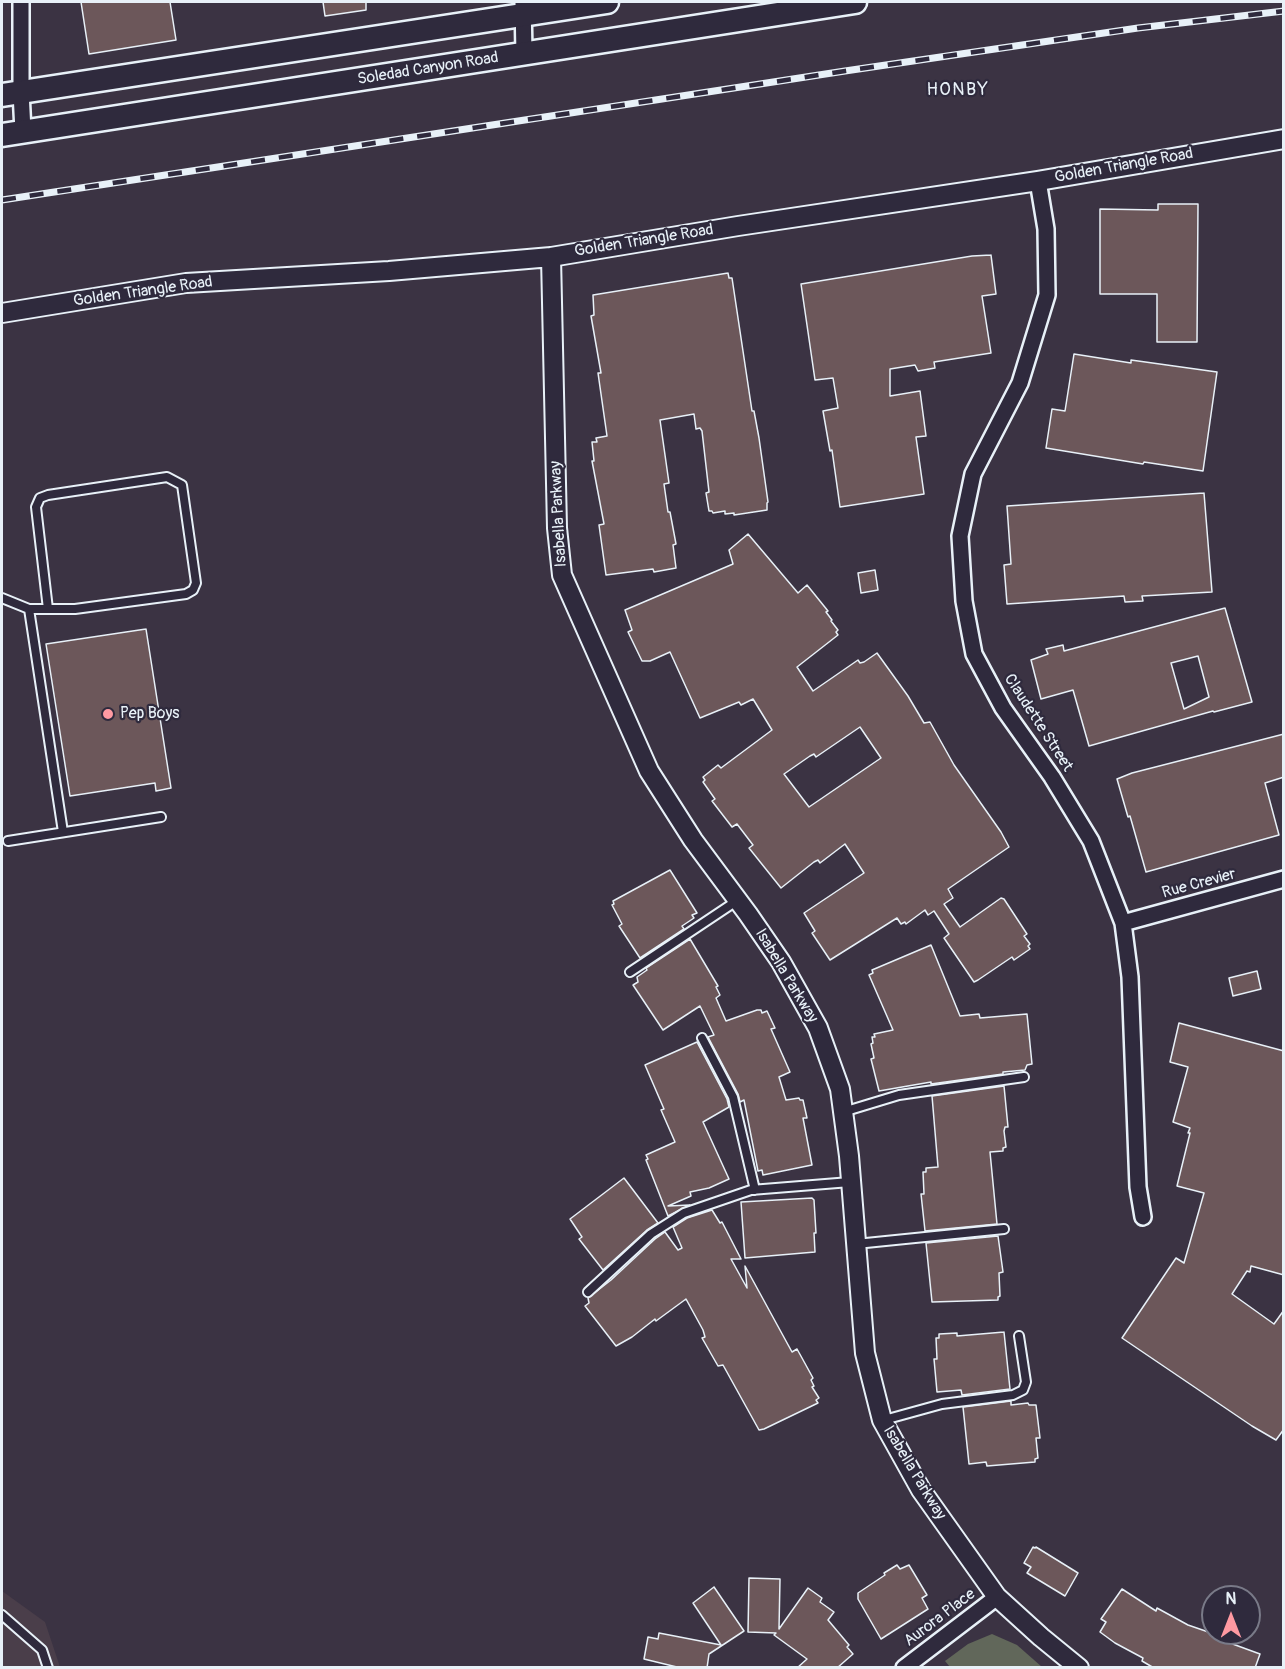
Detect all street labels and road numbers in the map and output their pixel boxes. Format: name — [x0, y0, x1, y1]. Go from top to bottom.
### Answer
street label: Soledad Canyon Road — [356, 48, 500, 90]
street label: Golden Triangle Road — [1053, 144, 1195, 188]
street label: Golden Triangle Road — [573, 221, 715, 261]
street label: Golden Triangle Road — [72, 273, 214, 311]
street label: Isabella Parkway — [547, 460, 571, 568]
street label: Claudette Street — [999, 671, 1077, 775]
street label: Rue Crevier — [1160, 865, 1238, 903]
street label: Isabella Parkway — [750, 925, 822, 1027]
street label: Isabella Parkway — [878, 1422, 950, 1524]
street label: Aurora Place — [900, 1585, 980, 1651]

